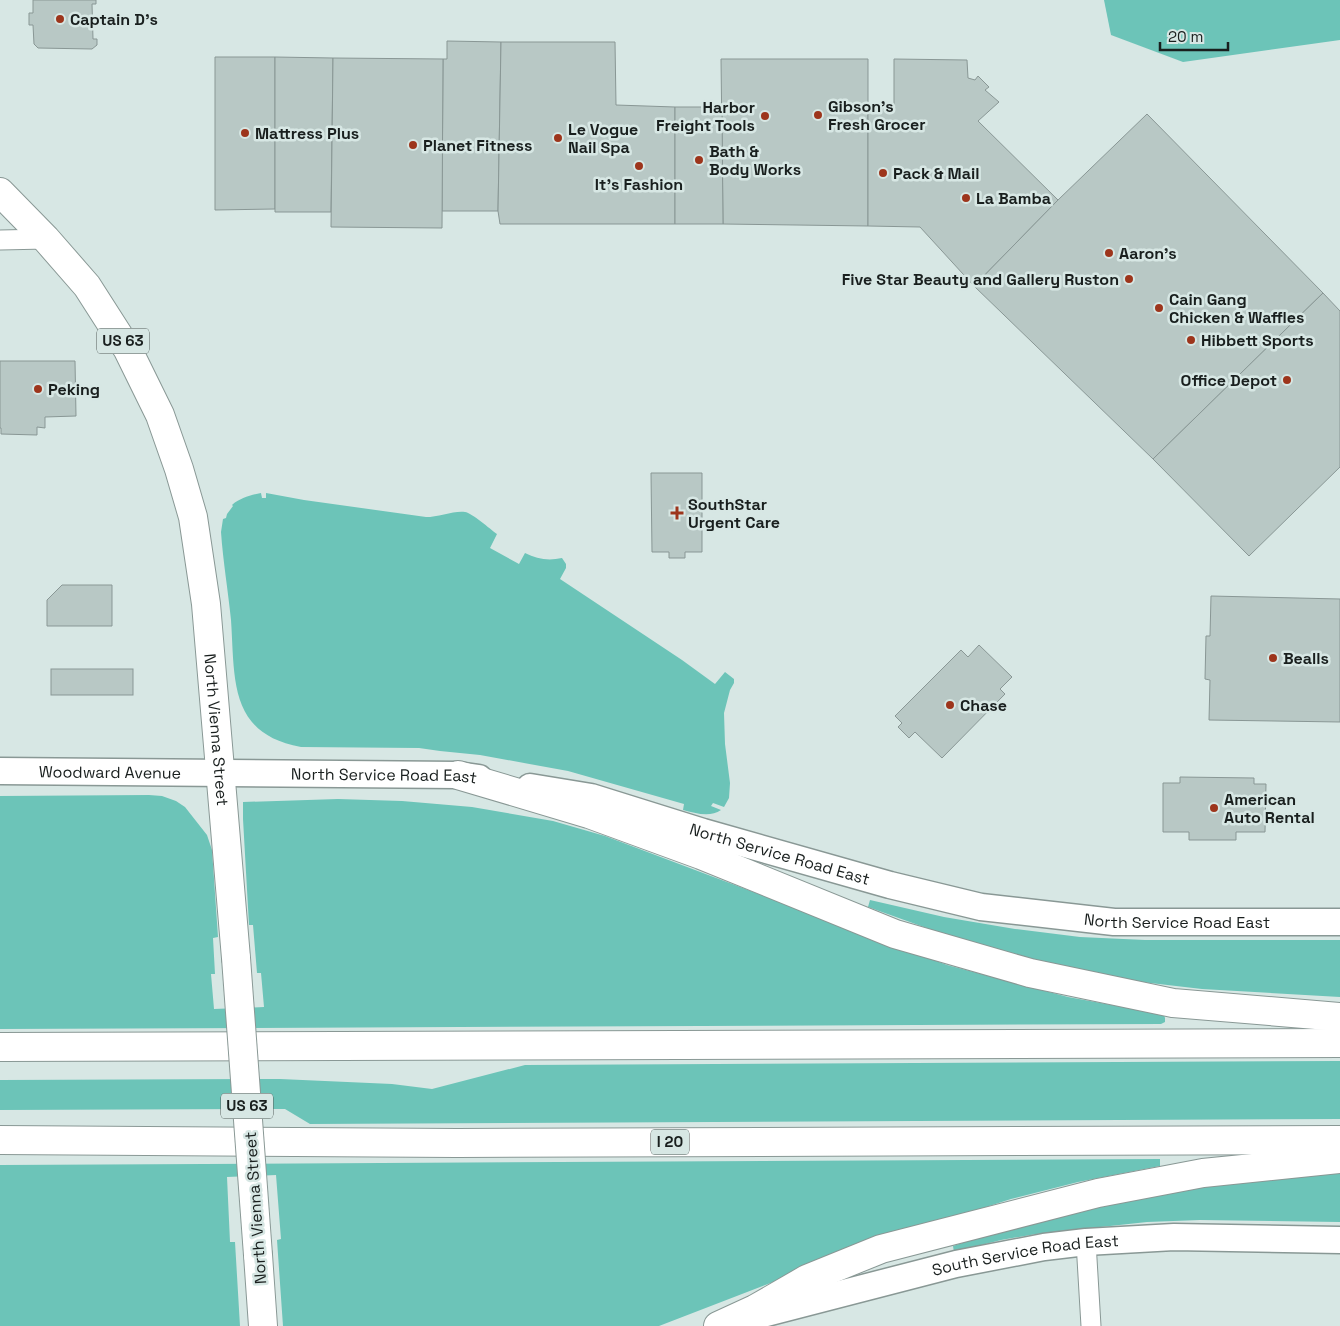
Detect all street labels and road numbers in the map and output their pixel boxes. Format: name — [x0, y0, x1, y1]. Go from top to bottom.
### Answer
road number: US 63 — [97, 328, 149, 354]
street label: North Vienna Street — [199, 653, 233, 807]
street label: Woodward Avenue — [39, 761, 181, 784]
street label: North Service Road East — [291, 764, 478, 789]
street label: North Service Road East — [687, 819, 872, 890]
street label: North Service Road East — [1083, 909, 1270, 933]
road number: US 63 — [221, 1094, 273, 1118]
road number: I 20 — [651, 1130, 689, 1154]
street label: North Vienna Street — [240, 1131, 271, 1285]
street label: South Service Road East — [930, 1230, 1119, 1281]

